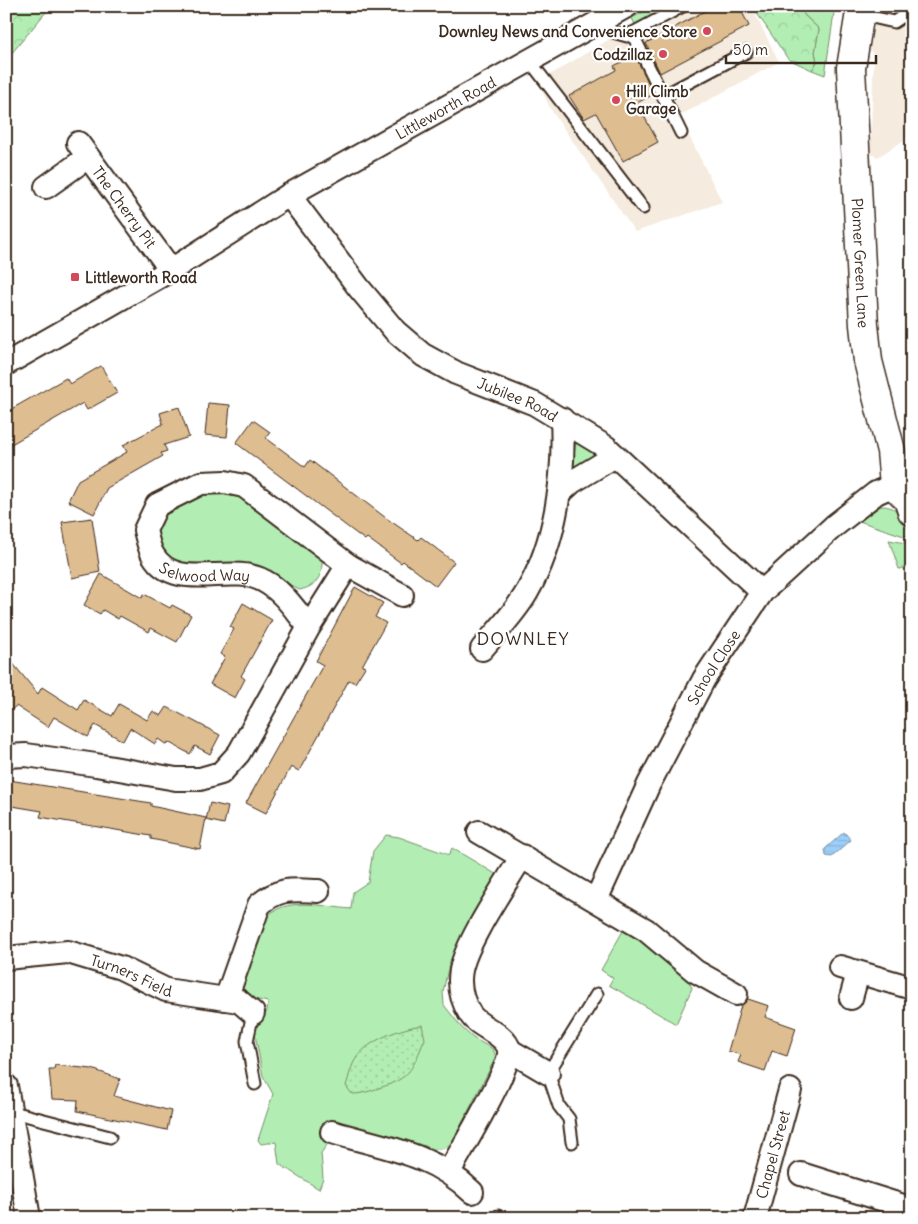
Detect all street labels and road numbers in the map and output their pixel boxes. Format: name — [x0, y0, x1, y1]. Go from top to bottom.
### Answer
street label: Littleworth Road — [392, 72, 499, 143]
street label: The Cherry Pit — [88, 162, 161, 251]
street label: Plomer Green Lane — [848, 197, 874, 328]
street label: Jubilee Road — [475, 373, 562, 425]
street label: Selwood Way — [156, 558, 251, 585]
street label: School Close — [683, 626, 744, 708]
street label: Turners Field — [88, 950, 173, 1000]
street label: Chapel Street — [751, 1108, 794, 1201]

